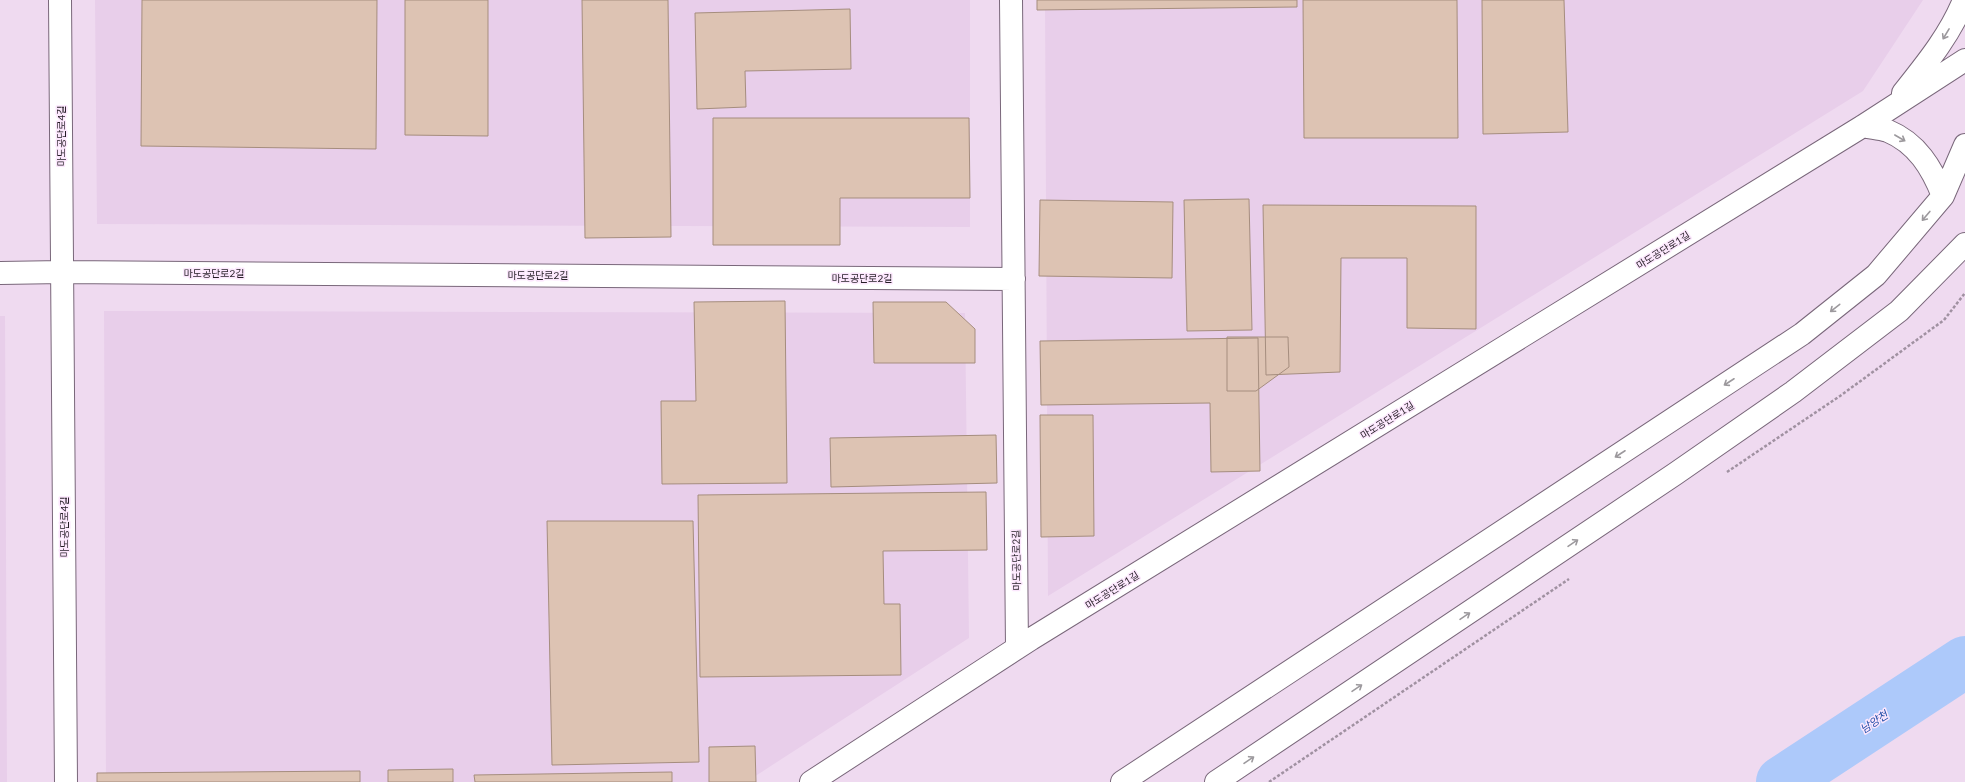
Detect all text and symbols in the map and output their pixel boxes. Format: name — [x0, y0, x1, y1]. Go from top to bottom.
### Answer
one-way arrow — [1942, 28, 1950, 39]
street label: 마도공단로4길 — [55, 105, 67, 167]
one-way arrow — [1894, 134, 1906, 142]
one-way arrow — [1922, 210, 1930, 221]
street label: 마도공단로1길 — [1634, 229, 1692, 271]
street label: 마도공단로2길 — [183, 267, 245, 279]
street label: 마도공단로2길 — [507, 269, 569, 281]
street label: 마도공단로2길 — [831, 272, 893, 284]
one-way arrow — [1830, 303, 1841, 312]
one-way arrow — [1724, 378, 1735, 386]
street label: 마도공단로1길 — [1358, 399, 1416, 441]
one-way arrow — [1615, 450, 1626, 458]
street label: 마도공단로4길 — [58, 496, 70, 558]
street label: 마도공단로2길 — [1009, 529, 1023, 591]
one-way arrow — [1567, 539, 1578, 547]
street label: 마도공단로1길 — [1083, 569, 1141, 611]
one-way arrow — [1459, 611, 1470, 620]
one-way arrow — [1351, 684, 1362, 692]
water label: 남양천 — [1857, 707, 1892, 735]
one-way arrow — [1243, 756, 1254, 764]

